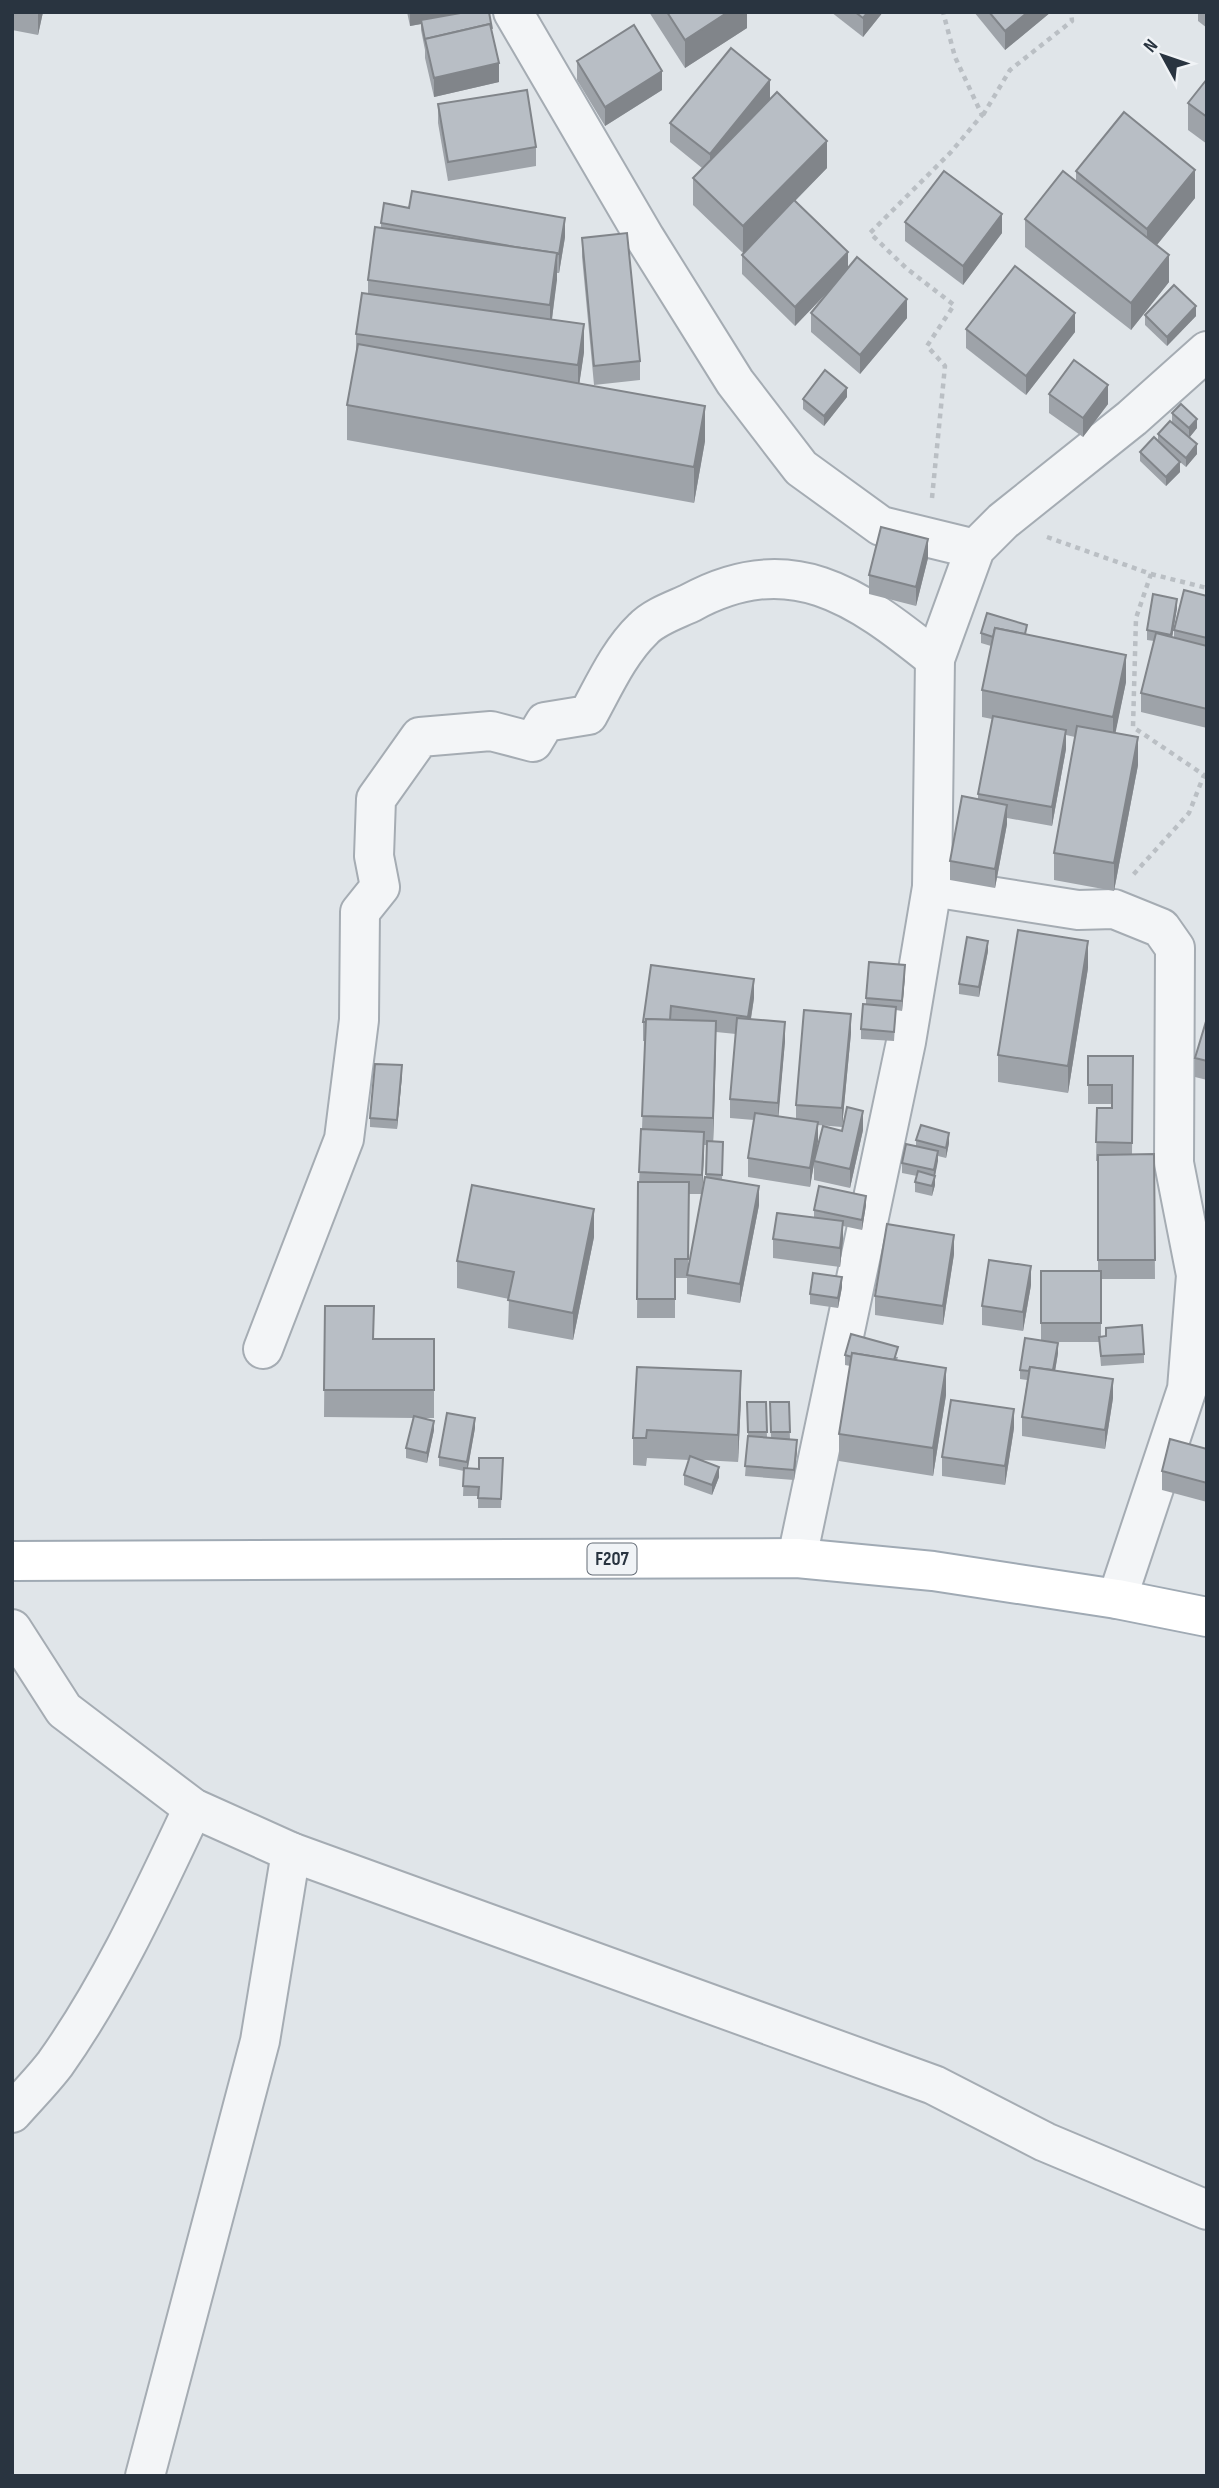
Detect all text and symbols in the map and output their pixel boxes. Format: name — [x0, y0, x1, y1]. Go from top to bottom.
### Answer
north arrow — [1128, 21, 1198, 91]
text: N — [1139, 35, 1163, 57]
road number: F207 — [588, 1544, 636, 1574]

